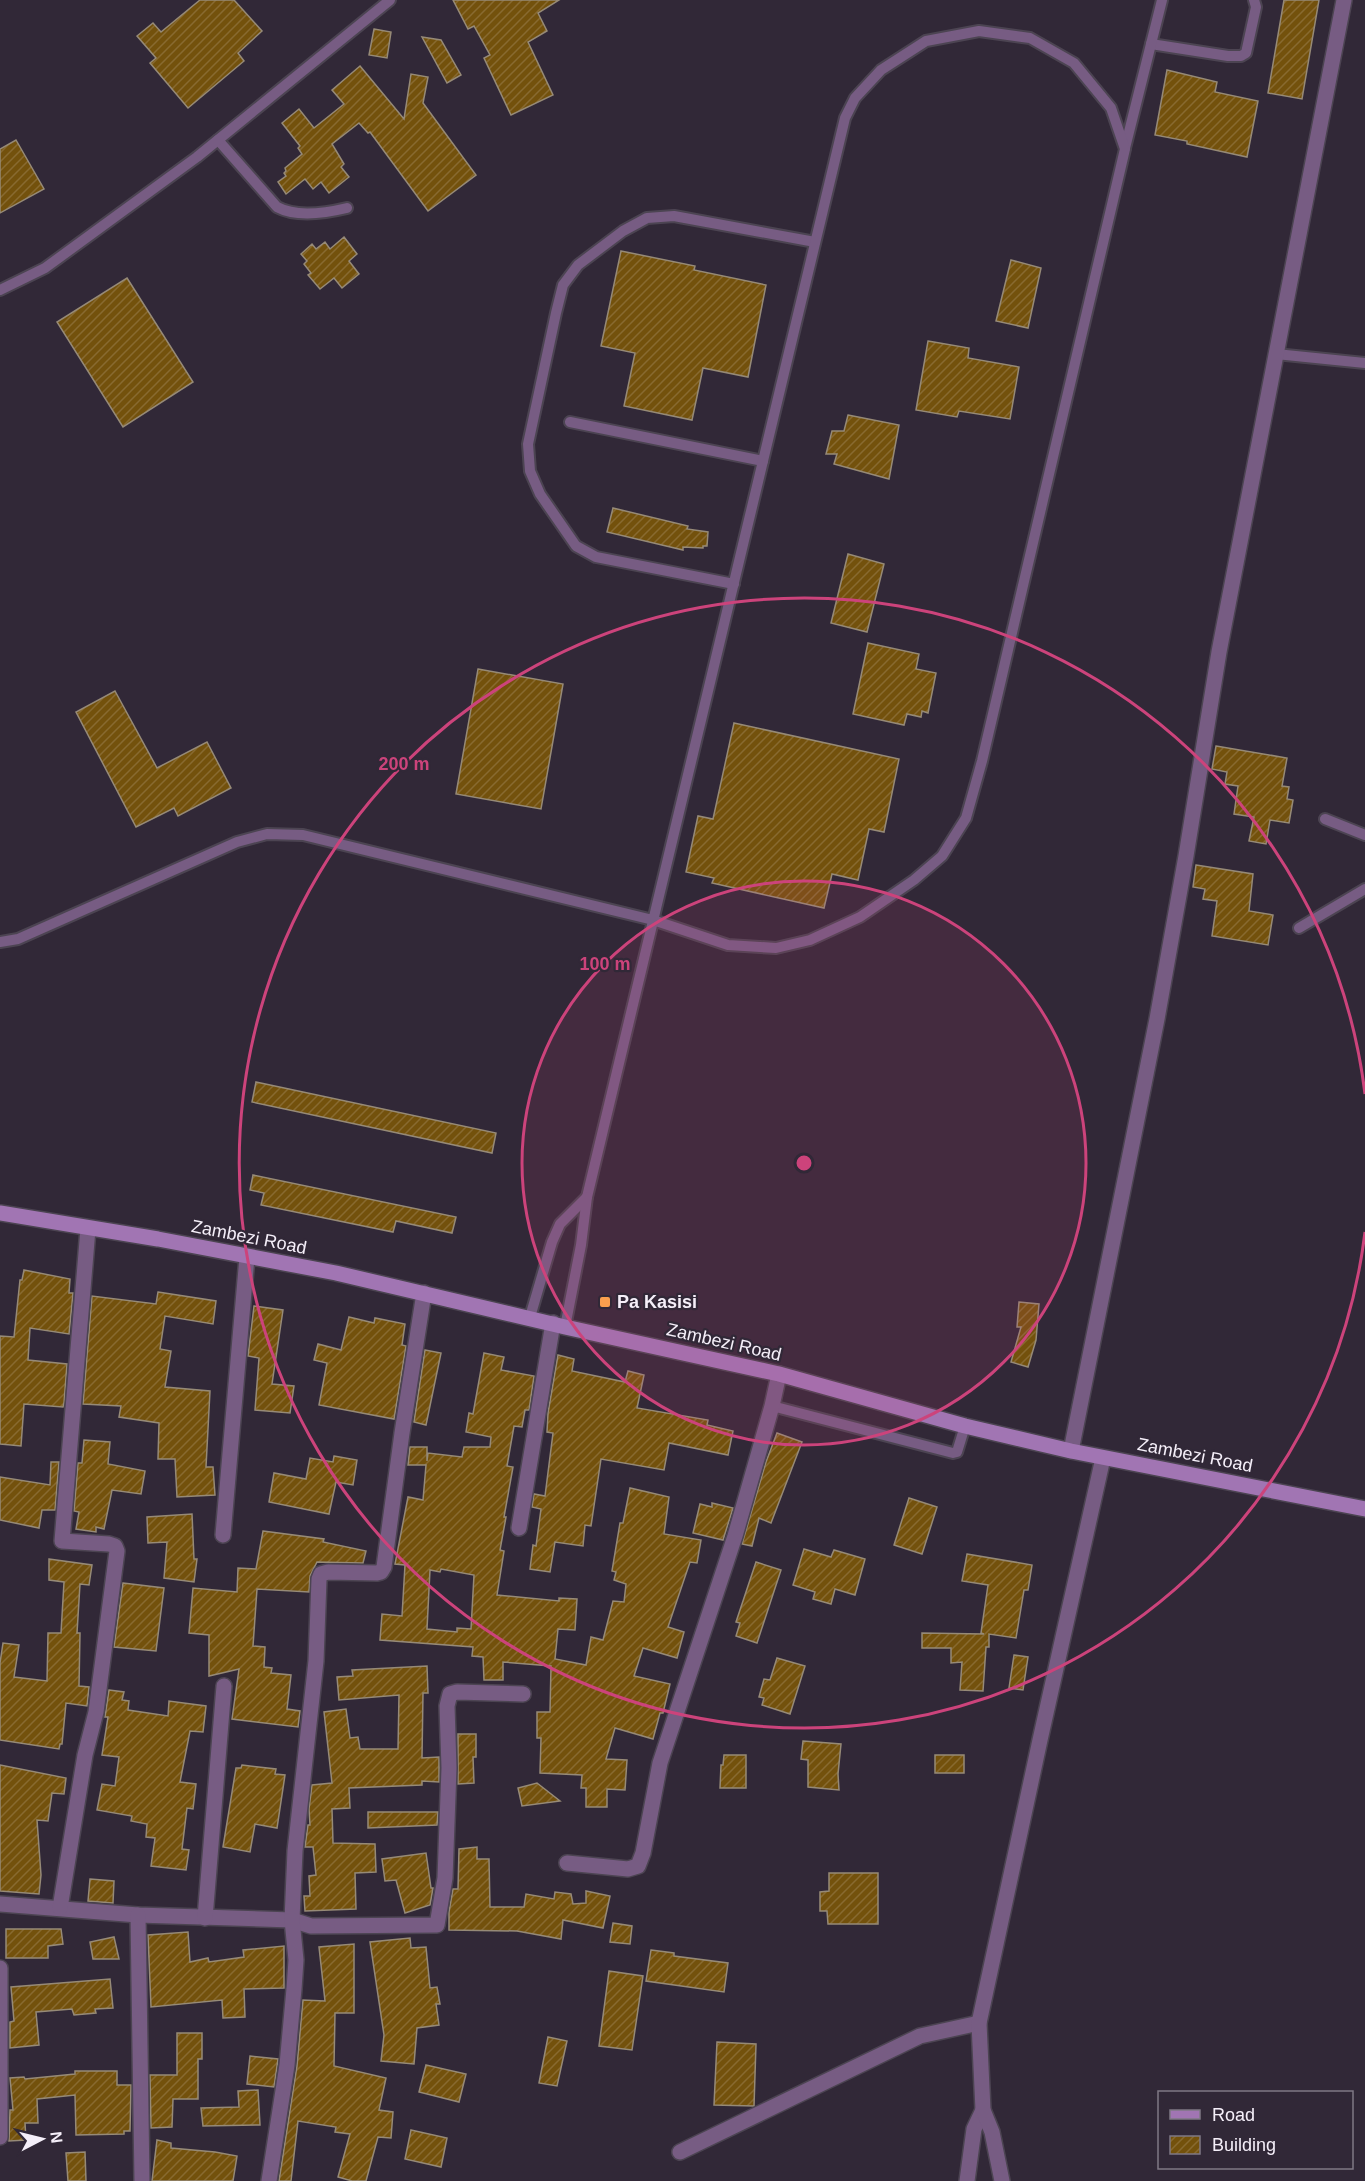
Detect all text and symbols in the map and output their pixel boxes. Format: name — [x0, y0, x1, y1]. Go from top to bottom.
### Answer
text: 200 m — [378, 754, 430, 774]
text: 100 m — [579, 954, 631, 974]
centre of rings — [794, 1153, 814, 1173]
street label: Zambezi Road — [190, 1216, 308, 1258]
place label: Pa Kasisi — [617, 1292, 697, 1312]
marker: Pa Kasisi — [598, 1295, 612, 1309]
street label: Zambezi Road — [665, 1319, 783, 1365]
street label: Zambezi Road — [1136, 1434, 1254, 1476]
legend — [1158, 2091, 1353, 2169]
text: Road — [1212, 2105, 1255, 2125]
north arrow — [12, 2109, 72, 2169]
text: N — [47, 2130, 66, 2144]
text: Building — [1212, 2135, 1276, 2155]

